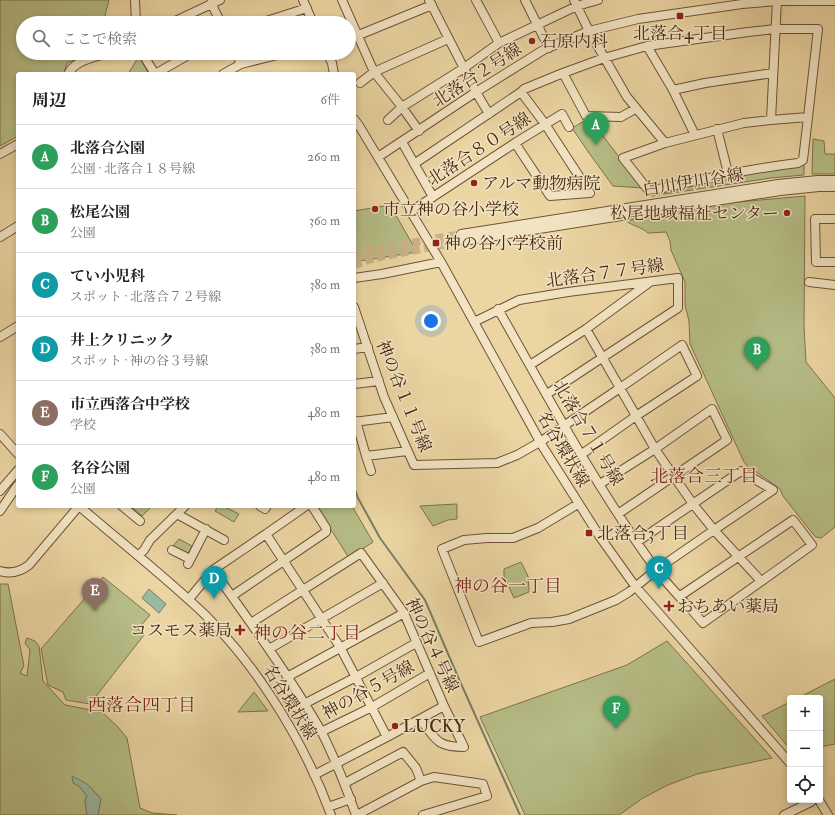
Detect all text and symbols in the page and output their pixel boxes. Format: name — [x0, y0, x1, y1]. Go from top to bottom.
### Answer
marker: 北落合4丁目 — [675, 11, 685, 21]
search box — [16, 16, 356, 60]
place label: 北落合4丁目 — [633, 23, 727, 44]
icon: search — [30, 27, 52, 49]
text: ここで検索 — [62, 30, 137, 49]
place label: 石原内科 — [540, 31, 608, 52]
marker: 石原内科 — [527, 36, 537, 46]
street label: 北落合２号線 — [429, 38, 525, 112]
text: 周辺 — [32, 90, 66, 111]
text: 6件 — [320, 92, 340, 108]
street label: 北落合８０号線 — [423, 108, 535, 190]
pin: A — [583, 112, 609, 145]
text: 北落合公園 — [70, 139, 145, 158]
text: A — [41, 149, 49, 165]
text: 260 m — [307, 149, 340, 165]
text: 公園 · 北落合１８号線 — [70, 161, 195, 177]
street label: 白川伊川谷線 — [641, 164, 745, 200]
place label: アルマ動物病院 — [482, 173, 600, 194]
marker: アルマ動物病院 — [469, 178, 479, 188]
place label: 市立神の谷小学校 — [383, 199, 519, 220]
text: 松尾公園 — [70, 203, 130, 222]
place label: 松尾地域福祉センター — [610, 203, 779, 224]
marker: 市立神の谷小学校 — [370, 204, 380, 214]
marker: 松尾地域福祉センター — [782, 208, 792, 218]
text: B — [41, 213, 49, 229]
text: 360 m — [309, 213, 340, 229]
text: 公園 — [70, 225, 96, 241]
place label: 神の谷小学校前 — [444, 233, 563, 254]
marker: 神の谷小学校前 — [431, 238, 441, 248]
street label: 北落合７７号線 — [545, 254, 665, 292]
text: てい小児科 — [70, 267, 145, 286]
text: C — [40, 277, 50, 293]
text: 380 m — [309, 277, 340, 293]
text: スポット · 北落合７２号線 — [70, 289, 221, 305]
your location — [421, 311, 441, 331]
text: 井上クリニック — [70, 331, 174, 350]
street label: 神の谷１１号線 — [372, 337, 436, 455]
pin: B — [744, 337, 770, 370]
text: D — [40, 341, 50, 357]
text: 380 m — [309, 341, 340, 357]
text: スポット · 神の谷３号線 — [70, 353, 208, 369]
street label: 北落合７１号線 — [548, 377, 628, 489]
text: 市立西落合中学校 — [70, 395, 190, 414]
text: E — [40, 405, 50, 421]
text: 480 m — [307, 405, 340, 421]
street label: 名谷環状線 — [532, 407, 594, 491]
text: 学校 — [70, 417, 96, 433]
text: 名谷公園 — [70, 459, 130, 478]
district label: 北落合三丁目 — [650, 465, 758, 488]
text: F — [41, 469, 49, 485]
text: 480 m — [307, 469, 340, 485]
text: 公園 — [70, 481, 96, 497]
place label: 北落合3丁目 — [597, 523, 689, 544]
marker: 北落合3丁目 — [584, 528, 594, 538]
pin: C — [646, 556, 672, 589]
pin: D — [201, 566, 227, 599]
district label: 神の谷一丁目 — [454, 575, 562, 598]
pin: E — [82, 578, 108, 611]
street label: 神の谷４号線 — [401, 594, 463, 696]
place label: おちあい薬局 — [677, 596, 779, 617]
marker: おちあい薬局 — [664, 601, 674, 611]
place label: コスモス薬局 — [130, 620, 232, 641]
district label: 神の谷二丁目 — [253, 622, 361, 645]
marker: コスモス薬局 — [235, 625, 245, 635]
street label: 神の谷５号線 — [318, 656, 418, 724]
street label: 名谷環状線 — [259, 660, 321, 744]
district label: 西落合四丁目 — [88, 694, 196, 717]
map controls — [787, 695, 823, 803]
button: + — [787, 695, 823, 731]
pin: F — [603, 696, 629, 729]
place label: LUCKY — [403, 716, 465, 737]
marker: LUCKY — [390, 721, 400, 731]
button: − — [787, 731, 823, 767]
button: locate — [787, 767, 823, 803]

